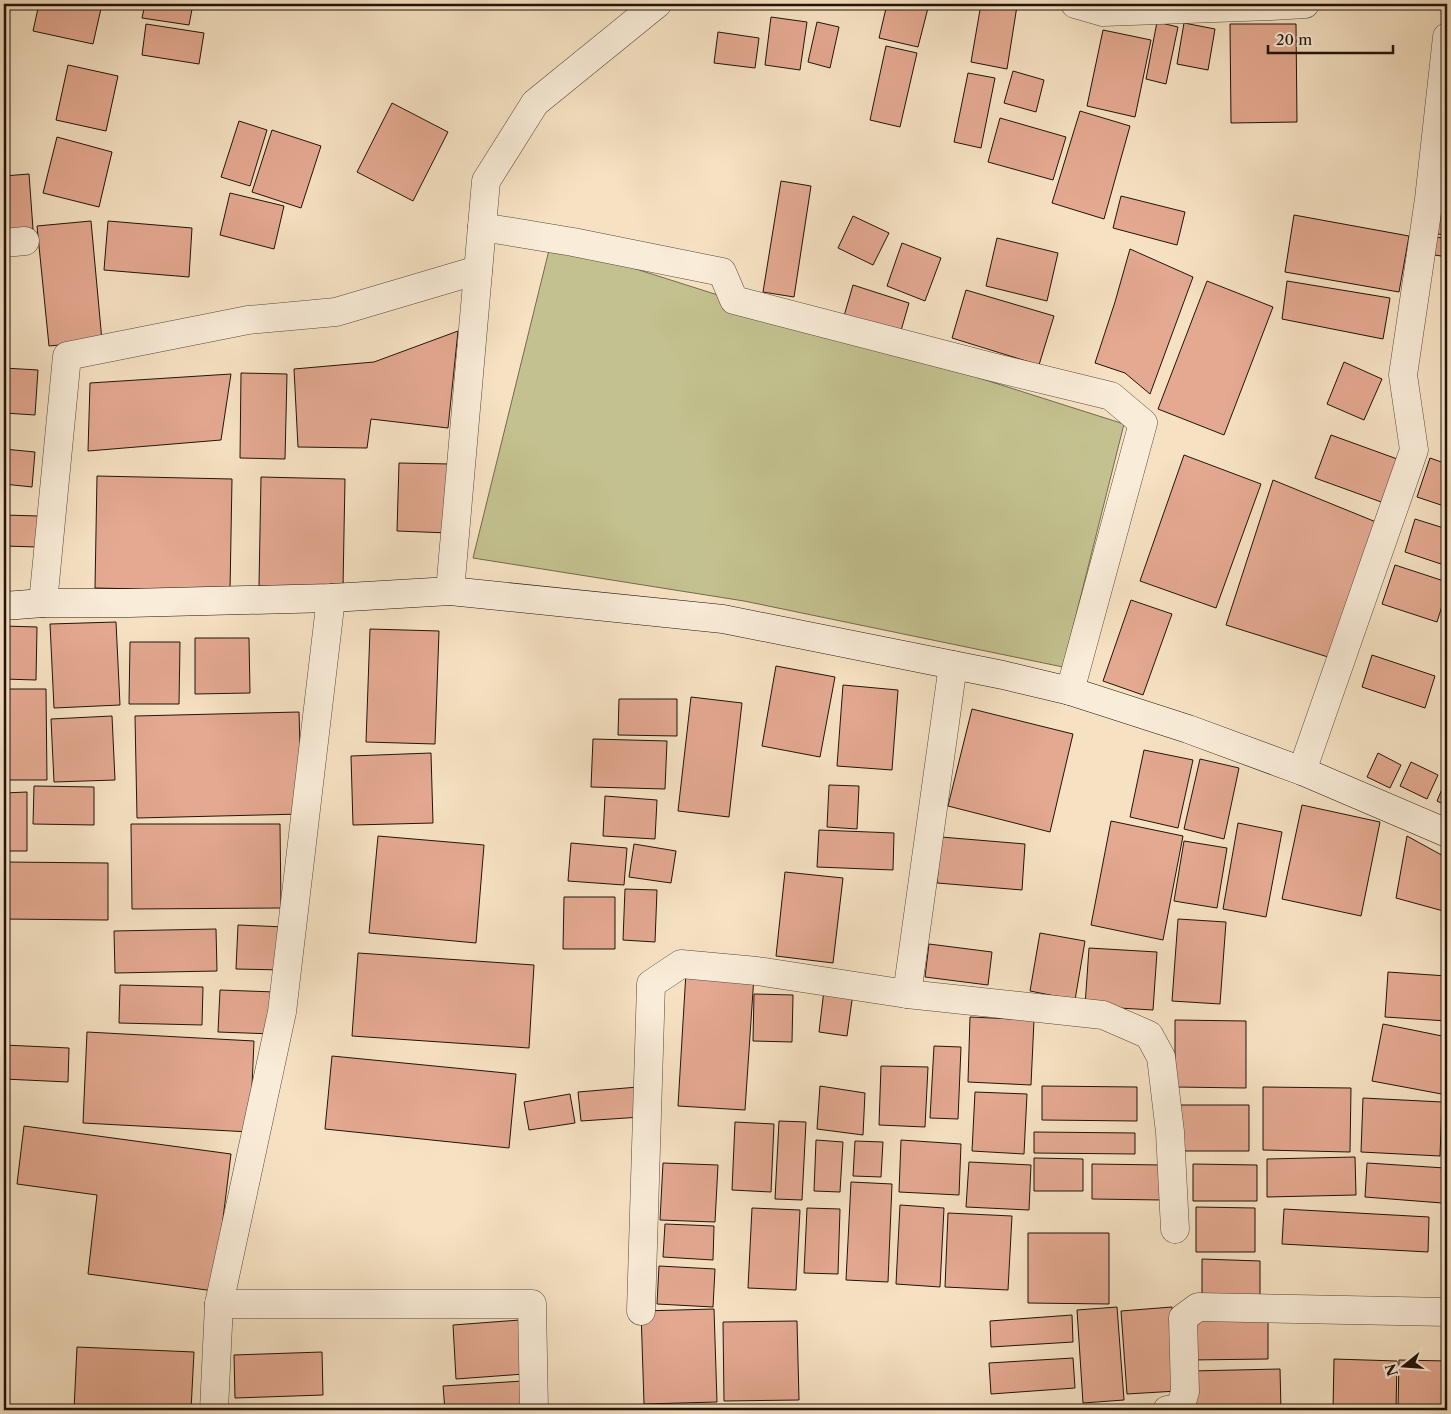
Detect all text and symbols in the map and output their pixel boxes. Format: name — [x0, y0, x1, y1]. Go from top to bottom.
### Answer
scale bar — [1268, 22, 1394, 54]
text: 20 m — [1276, 30, 1312, 49]
north arrow — [1378, 1342, 1428, 1392]
text: N — [1381, 1361, 1402, 1378]

